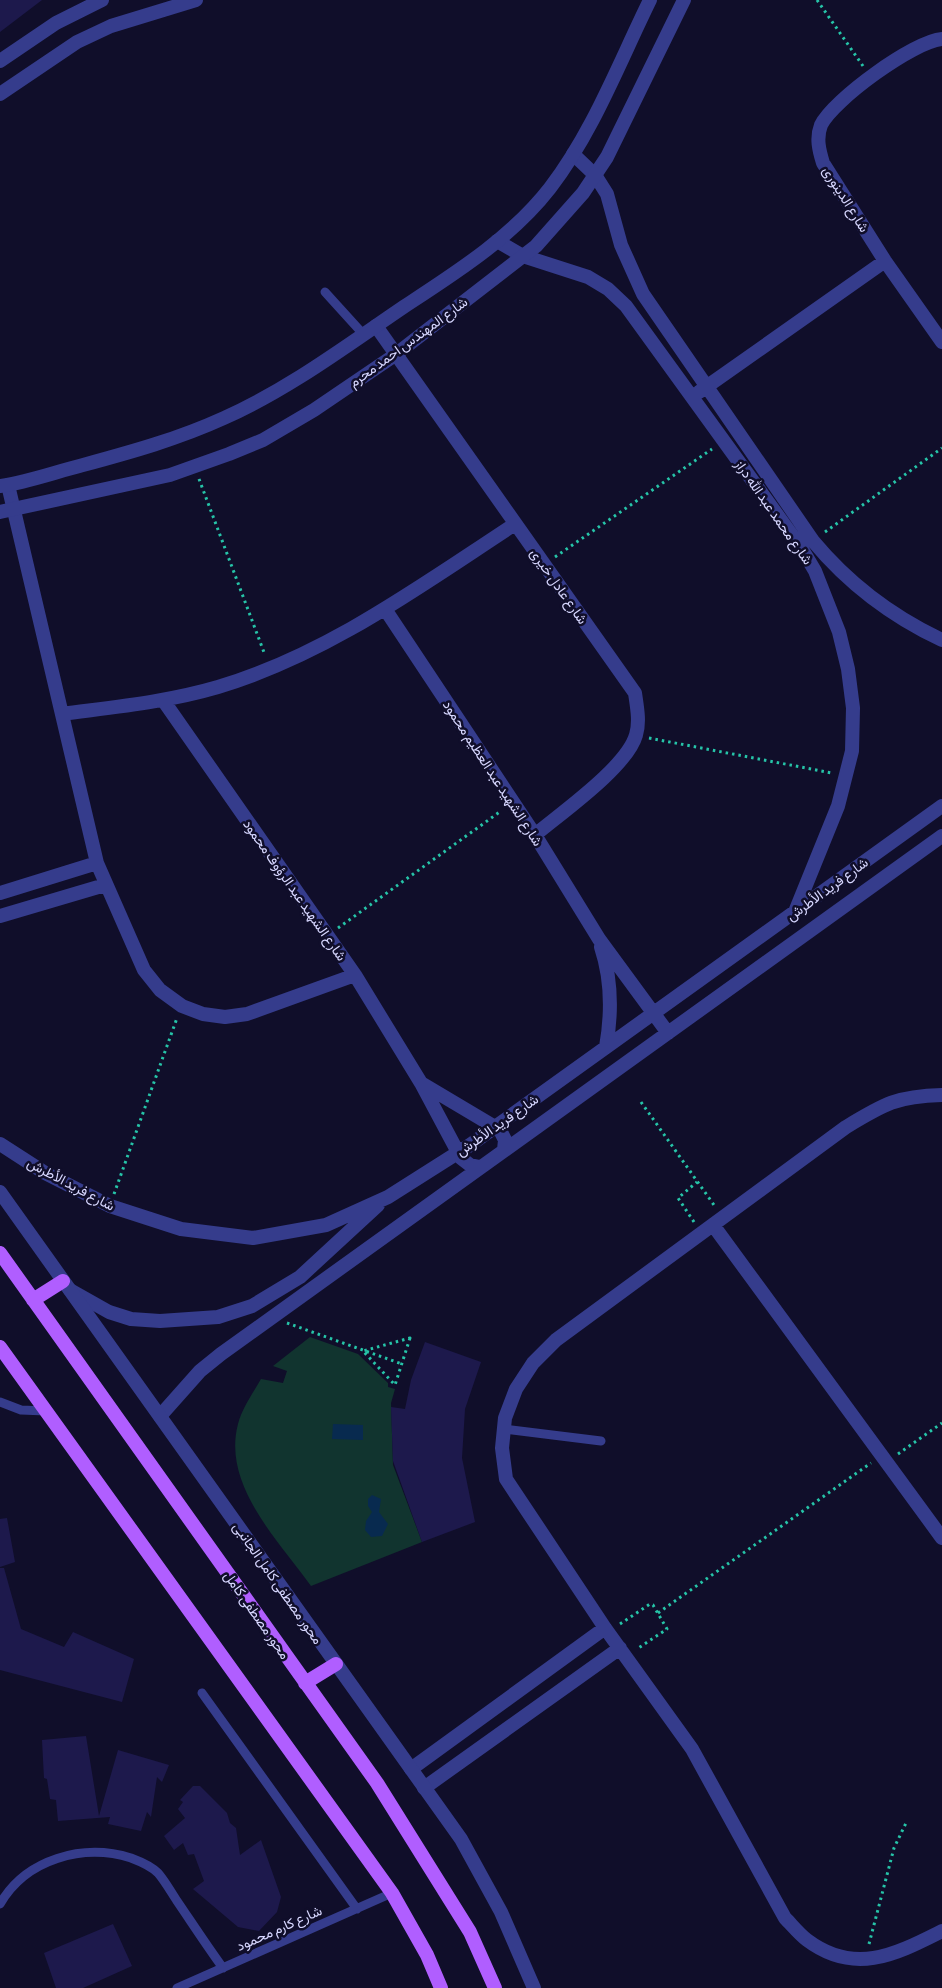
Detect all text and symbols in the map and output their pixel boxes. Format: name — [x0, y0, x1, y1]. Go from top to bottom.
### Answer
street label: شارع الدينورى — [817, 163, 873, 237]
street label: شارع المهندس احمد محرم — [346, 294, 472, 393]
street label: شارع محمد عبد الله دراز — [729, 456, 816, 569]
street label: شارع عادل خيرى — [525, 545, 591, 629]
street label: شارع الشهيد عبد العظيم محمود — [437, 697, 546, 851]
street label: شارع الشهيد عبد الرؤوف محمود — [238, 816, 350, 966]
street label: شارع فريد الأطرش — [783, 854, 873, 926]
street label: شارع فريد الأطرش — [453, 1091, 543, 1162]
street label: شارع فريد الأطرش — [23, 1154, 117, 1216]
street label: محور مصطفى كامل الجانبى — [229, 1519, 327, 1647]
street label: محور مصطفى كامل — [220, 1568, 294, 1662]
street label: شارع كارم محمود — [234, 1902, 325, 1957]

